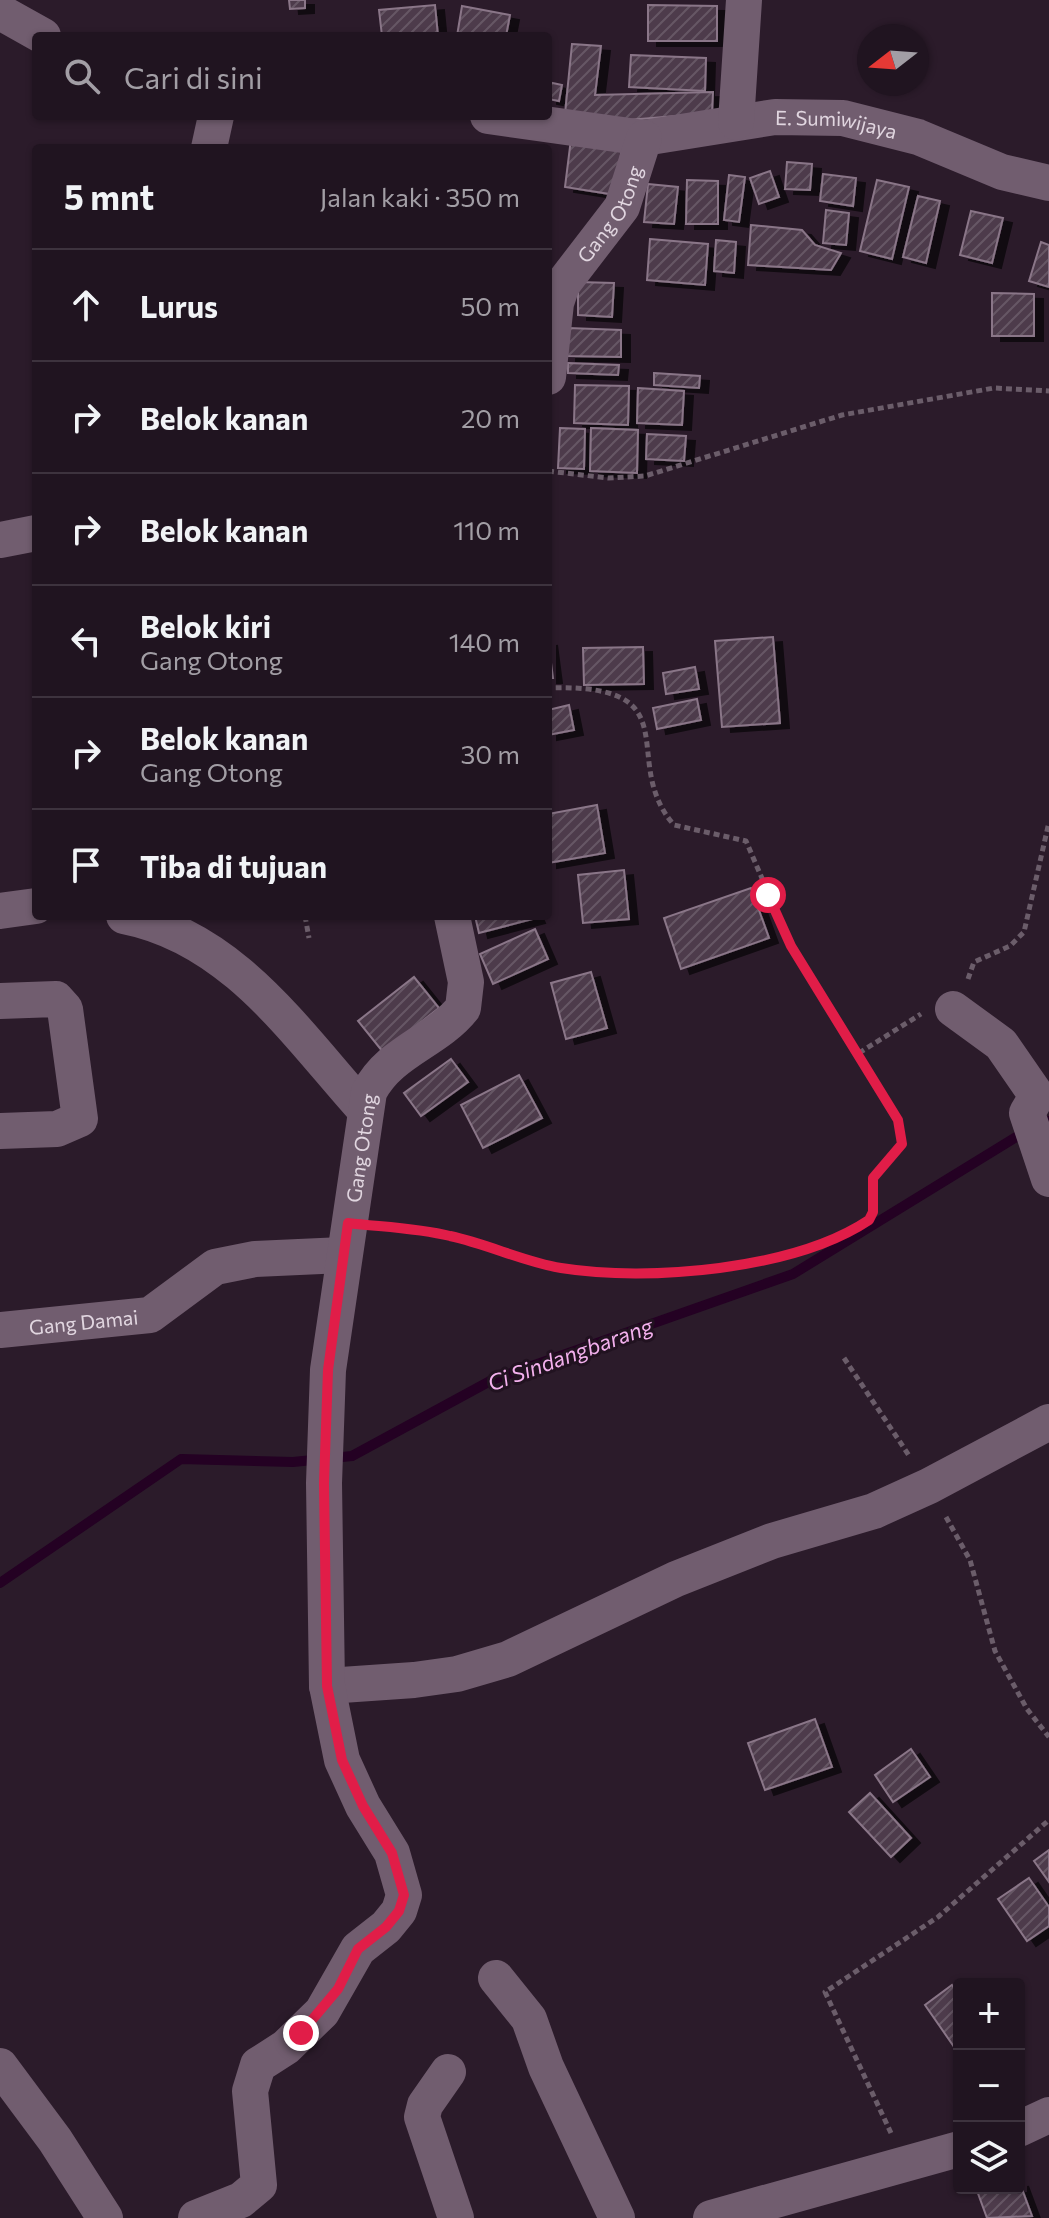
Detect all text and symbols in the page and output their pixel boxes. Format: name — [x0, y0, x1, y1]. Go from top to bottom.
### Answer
north arrow — [857, 24, 929, 96]
search box — [32, 32, 552, 120]
icon: search — [60, 54, 104, 98]
text: Cari di sini — [124, 58, 263, 95]
street label: E. Sumiwijaya — [775, 105, 900, 143]
street label: Gang Otong — [572, 162, 647, 267]
text: 5 mnt — [64, 175, 154, 217]
text: Jalan kaki · 350 m — [320, 181, 520, 212]
icon: ahead — [64, 283, 108, 327]
text: Lurus — [140, 287, 218, 324]
text: 50 m — [460, 290, 520, 321]
icon: right — [64, 395, 108, 439]
text: Belok kanan — [140, 399, 308, 436]
text: 20 m — [461, 402, 520, 433]
icon: right — [64, 507, 108, 551]
text: Belok kanan — [140, 511, 308, 548]
text: 110 m — [453, 514, 520, 545]
text: Belok kiri — [140, 607, 271, 644]
icon: left — [64, 619, 108, 663]
text: 140 m — [449, 626, 520, 657]
text: Gang Otong — [140, 644, 283, 675]
text: Belok kanan — [140, 719, 308, 756]
icon: right — [64, 731, 108, 775]
text: 30 m — [461, 738, 520, 769]
text: Gang Otong — [140, 756, 283, 787]
icon: arrive — [64, 843, 108, 887]
text: Tiba di tujuan — [140, 847, 327, 884]
route start — [750, 877, 786, 913]
street label: Gang Otong — [341, 1092, 381, 1204]
street label: Gang Damai — [28, 1304, 139, 1339]
water label: Ci Sindangbarang — [484, 1311, 657, 1396]
map controls — [953, 1978, 1025, 2194]
button: + — [953, 1978, 1025, 2050]
route end — [283, 2015, 319, 2051]
button: − — [953, 2050, 1025, 2122]
button: layers — [953, 2122, 1025, 2194]

